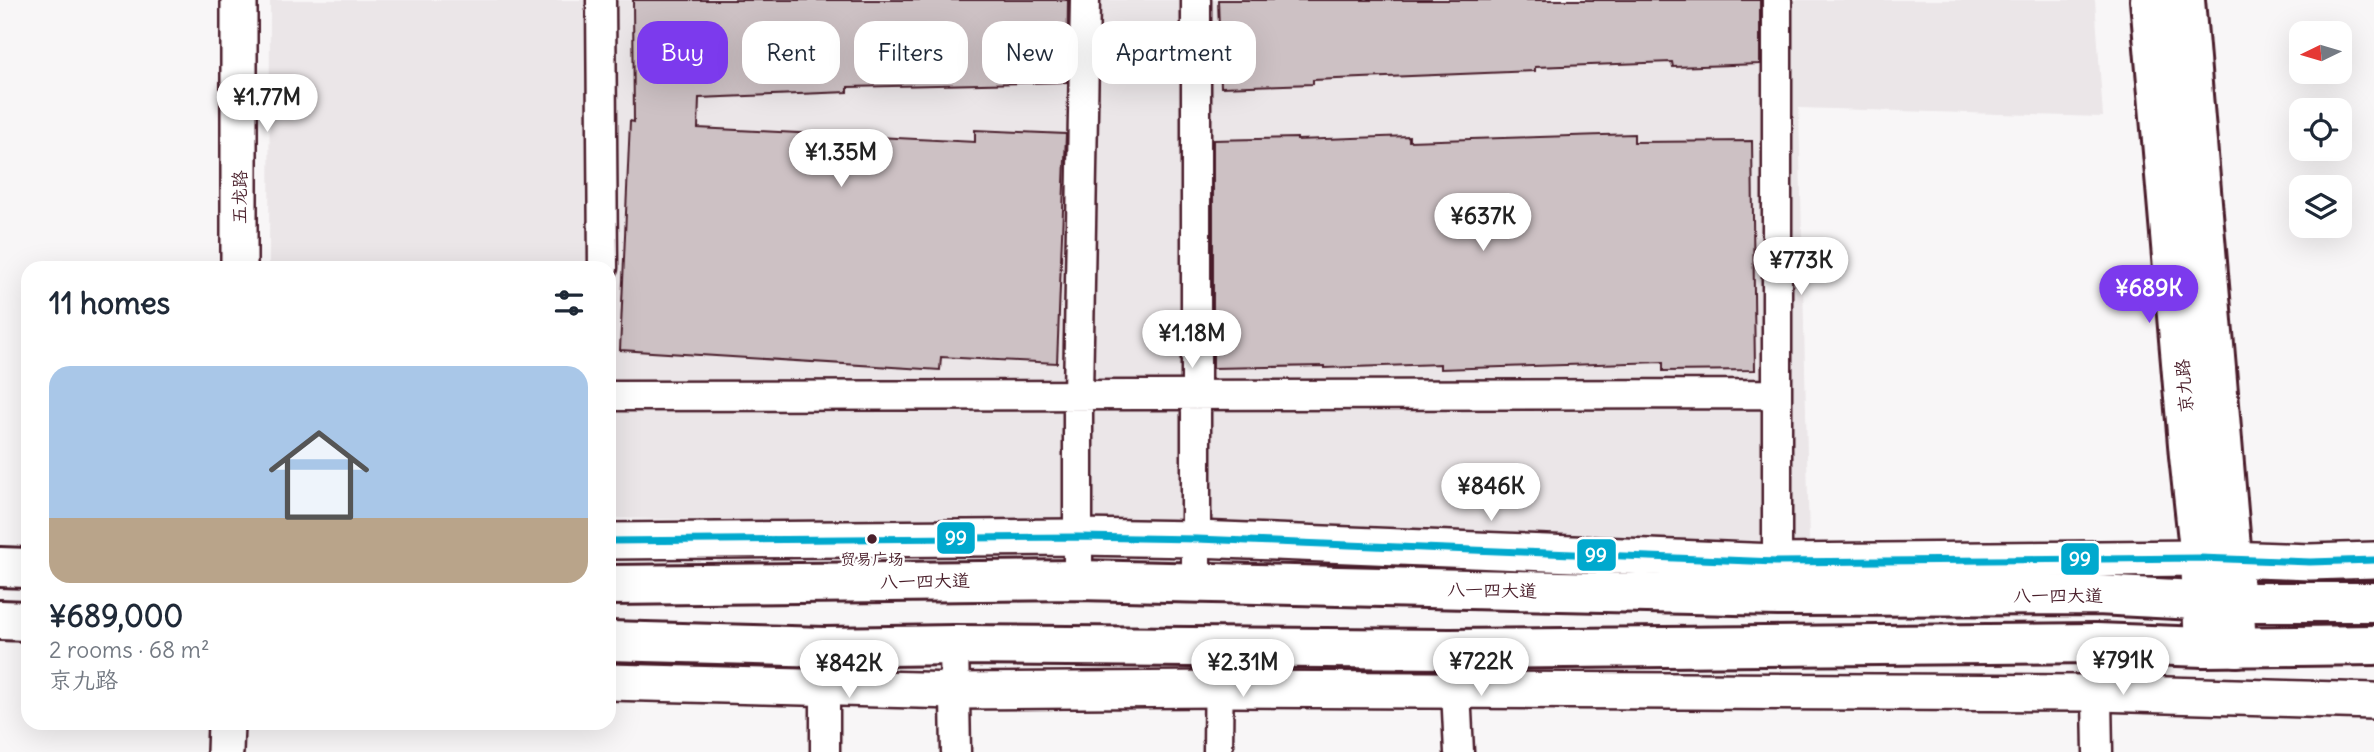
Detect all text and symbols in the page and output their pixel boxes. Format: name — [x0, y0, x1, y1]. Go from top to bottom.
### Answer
chip: Buy — [637, 21, 728, 84]
chip: Rent — [742, 21, 840, 84]
chip: Filters — [854, 21, 968, 84]
chip: New — [982, 21, 1078, 84]
chip: Apartment — [1092, 21, 1256, 84]
north arrow — [2289, 21, 2352, 84]
map controls — [2289, 21, 2352, 238]
pin: ¥1.77M — [210, 74, 324, 134]
text: ¥1.77M — [233, 82, 301, 111]
button: locate — [2289, 98, 2352, 161]
pin: ¥1.35M — [784, 130, 898, 189]
text: ¥1.35M — [805, 137, 877, 166]
street label: 五龙路 — [228, 170, 251, 224]
button: layers — [2289, 175, 2352, 238]
pin: ¥637K — [1434, 194, 1532, 253]
text: ¥637K — [1450, 201, 1516, 230]
pin: ¥773K — [1752, 238, 1850, 297]
text: ¥773K — [1769, 245, 1833, 274]
pin: ¥689K — [2100, 266, 2198, 325]
text: ¥689K — [2115, 273, 2183, 302]
text: 11 homes — [49, 284, 170, 322]
icon: filters — [550, 284, 588, 322]
pin: ¥1.18M — [1135, 310, 1249, 370]
text: ¥1.18M — [1158, 318, 1226, 347]
street label: 京九路 — [2170, 358, 2198, 414]
icon: home — [256, 412, 382, 538]
pin: ¥846K — [1442, 463, 1540, 523]
text: ¥846K — [1457, 471, 1525, 500]
line badge: 99 — [936, 521, 976, 555]
text: 99 — [945, 526, 967, 550]
marker: 贸易广场 — [865, 532, 879, 546]
line badge: 99 — [1576, 538, 1617, 572]
line badge: 99 — [2060, 542, 2100, 576]
text: 99 — [1585, 543, 1607, 567]
text: 99 — [2069, 547, 2091, 571]
place label: 贸易广场 — [840, 549, 904, 569]
street label: 八一四大道 — [880, 569, 970, 593]
street label: 八一四大道 — [1447, 578, 1537, 602]
street label: 八一四大道 — [2013, 584, 2103, 607]
text: ¥689,000 — [49, 597, 183, 635]
text: 2 rooms · 68 m² — [49, 635, 210, 664]
pin: ¥722K — [1432, 638, 1530, 698]
pin: ¥791K — [2074, 638, 2172, 697]
pin: ¥842K — [800, 640, 898, 700]
pin: ¥2.31M — [1186, 640, 1300, 699]
text: ¥791K — [2092, 645, 2154, 674]
text: ¥722K — [1449, 646, 1513, 675]
text: ¥2.31M — [1207, 647, 1279, 676]
text: ¥842K — [816, 648, 882, 677]
text: 京九路 — [49, 665, 118, 694]

